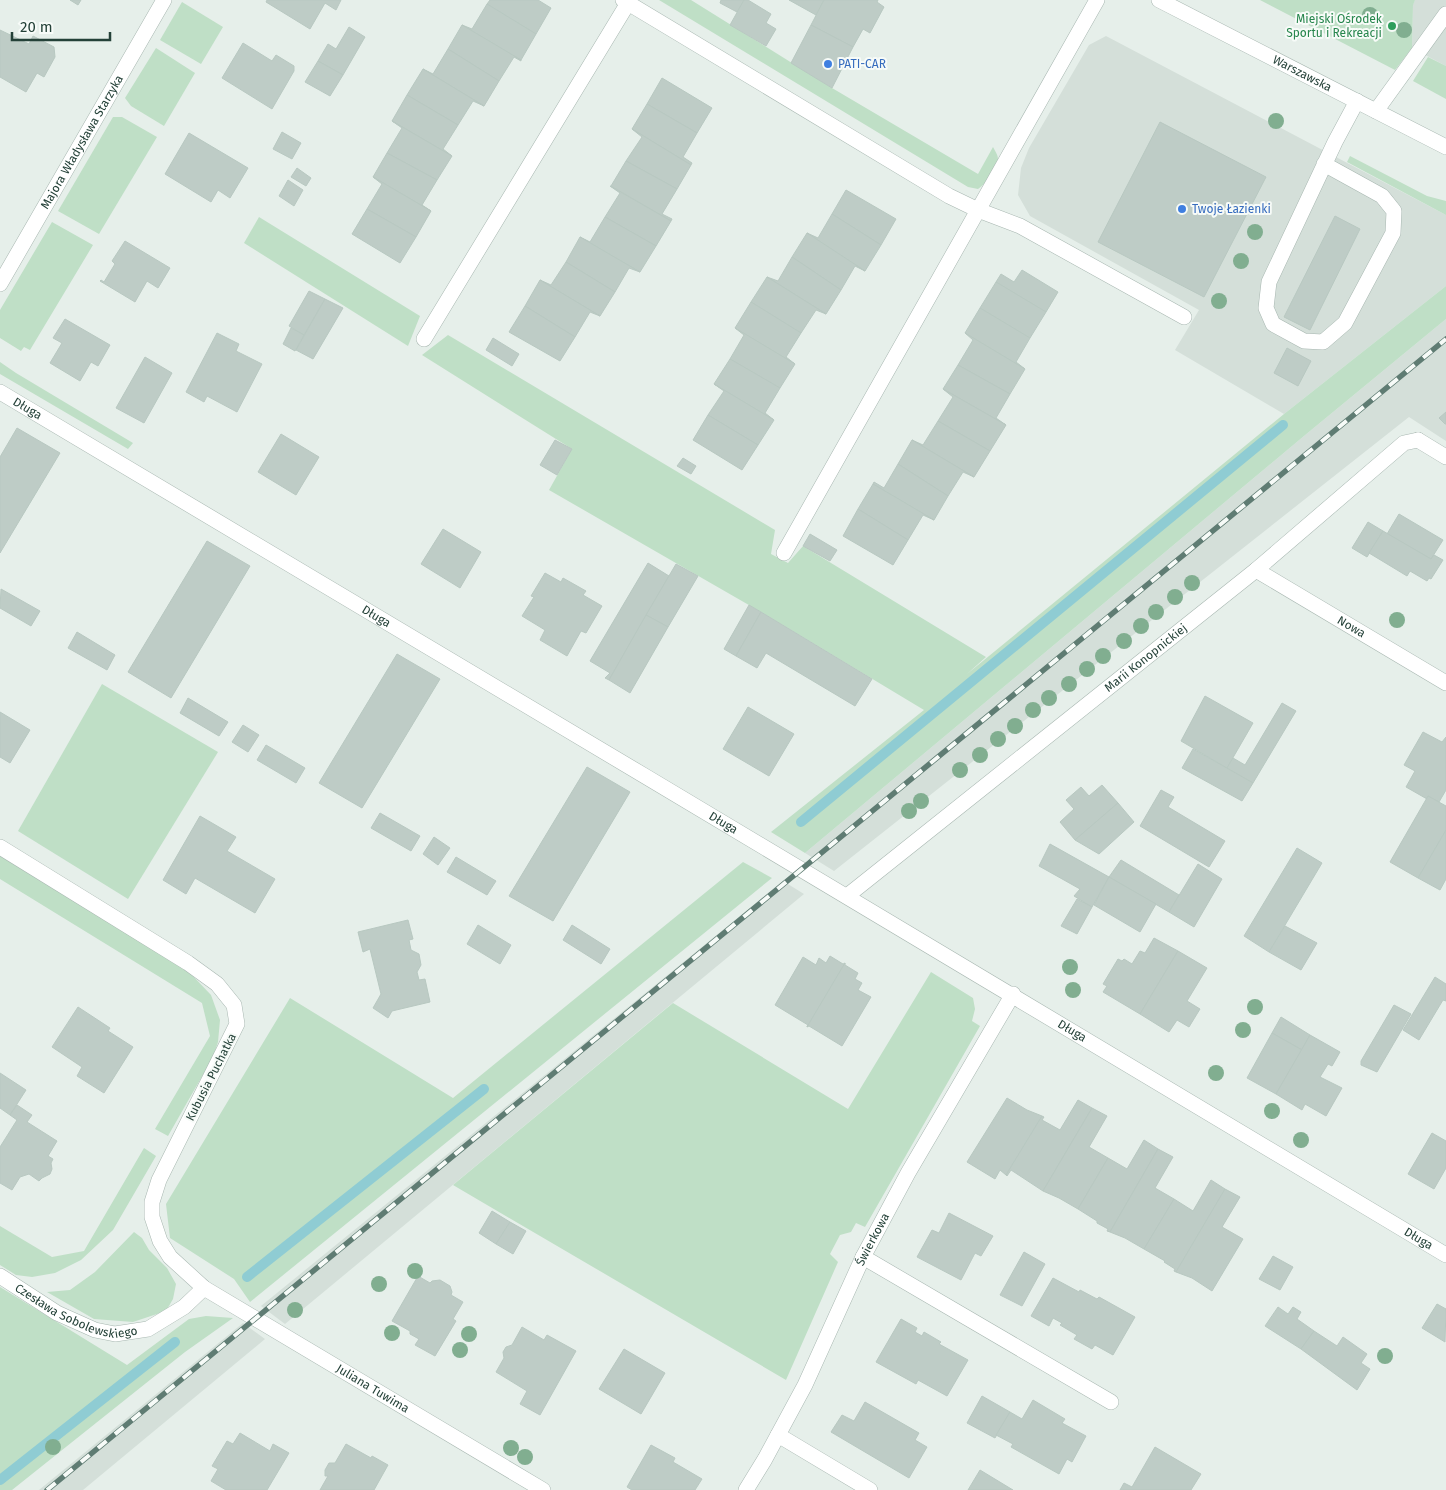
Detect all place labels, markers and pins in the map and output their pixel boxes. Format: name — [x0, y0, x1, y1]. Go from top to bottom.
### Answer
place label: Miejski Ośrodek Sportu i Rekreacji — [1286, 12, 1383, 40]
marker: Miejski Ośrodek Sportu i Rekreacji — [1386, 20, 1398, 32]
place label: PATI-CAR — [838, 57, 886, 71]
marker: PATI-CAR — [822, 58, 834, 70]
place label: Twoje Łazienki — [1192, 202, 1271, 216]
marker: Twoje Łazienki — [1176, 203, 1188, 215]

